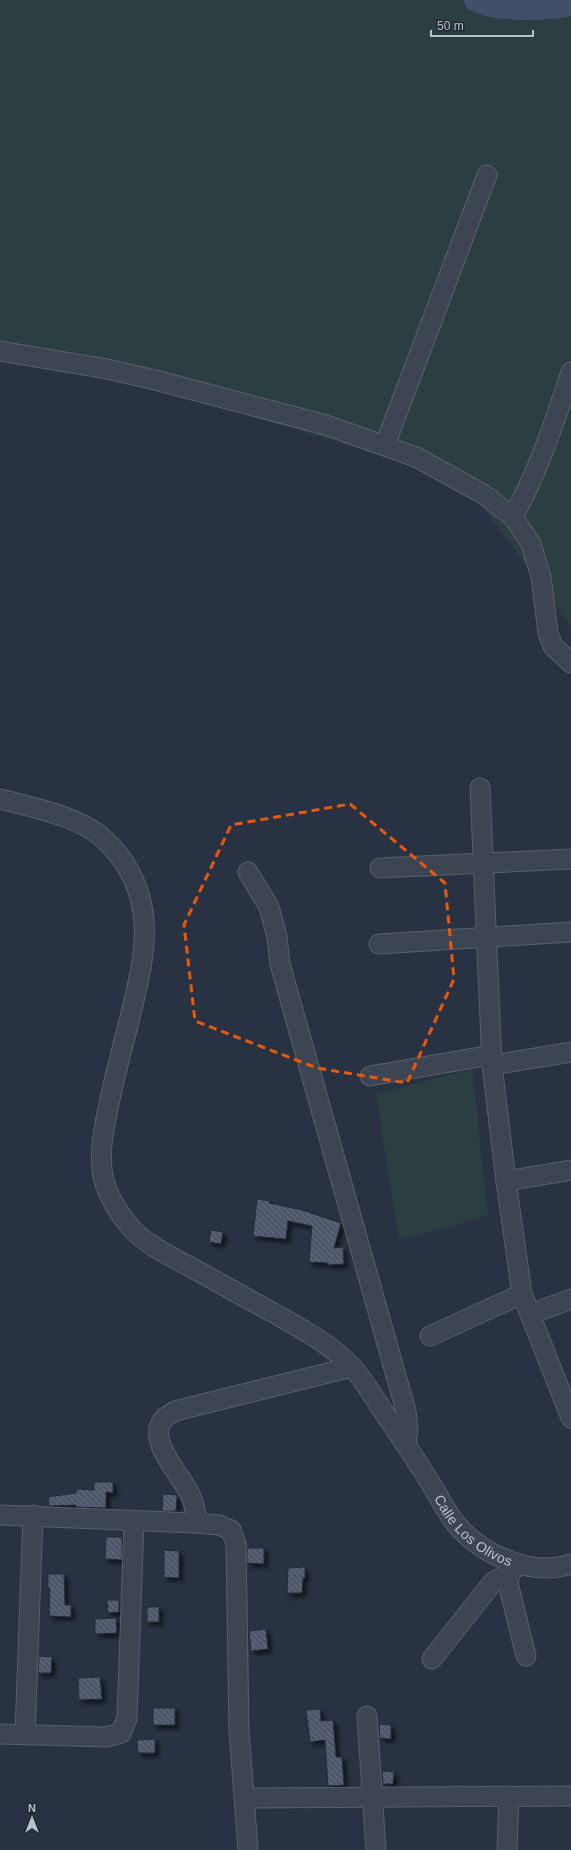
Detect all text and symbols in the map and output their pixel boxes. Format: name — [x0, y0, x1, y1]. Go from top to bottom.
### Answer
scale bar — [431, 12, 533, 38]
text: 50 m — [437, 19, 464, 33]
street label: Calle Los Olivos — [431, 1492, 514, 1569]
north arrow — [12, 1798, 52, 1838]
text: N — [28, 1802, 36, 1814]

